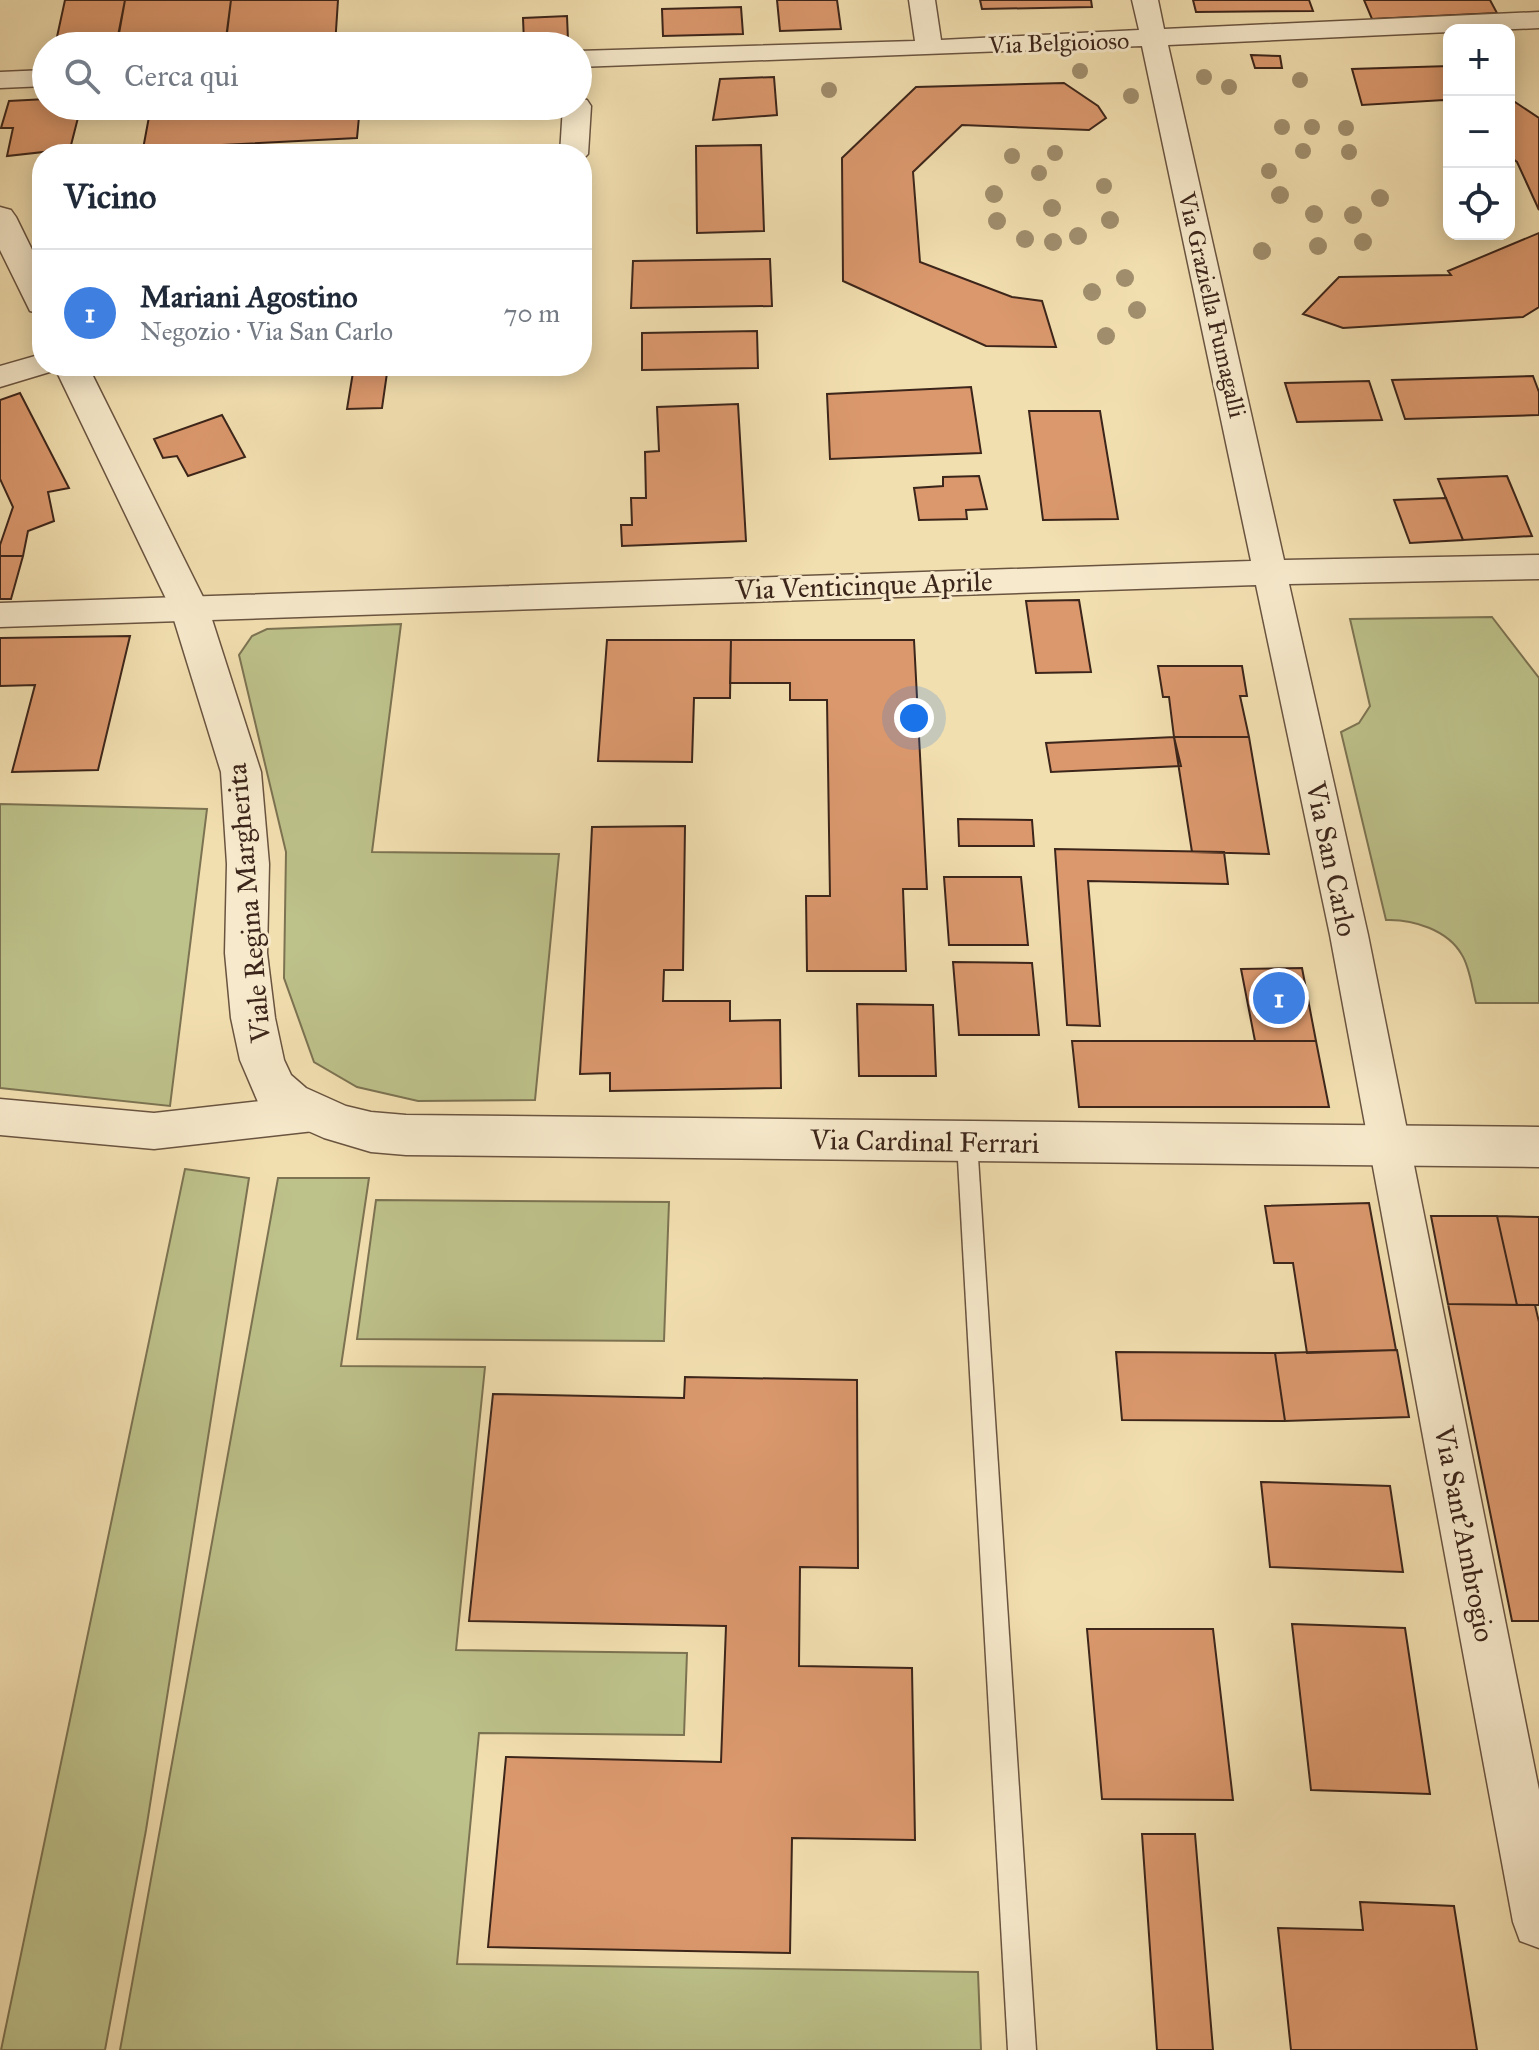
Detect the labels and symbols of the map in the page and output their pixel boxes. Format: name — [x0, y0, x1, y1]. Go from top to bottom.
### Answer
street label: Via Belgioioso — [987, 26, 1130, 60]
street label: Via Graziella Fumagalli — [1171, 188, 1253, 421]
street label: Via Venticinque Aprile — [734, 564, 993, 608]
your location — [894, 698, 934, 738]
street label: Viale Regina Margherita — [219, 762, 278, 1045]
street label: Via San Carlo — [1298, 778, 1365, 940]
pin: 1 — [1253, 968, 1305, 1028]
street label: Via Cardinal Ferrari — [809, 1122, 1040, 1161]
street label: Via Sant'Ambrogio — [1426, 1422, 1503, 1645]

